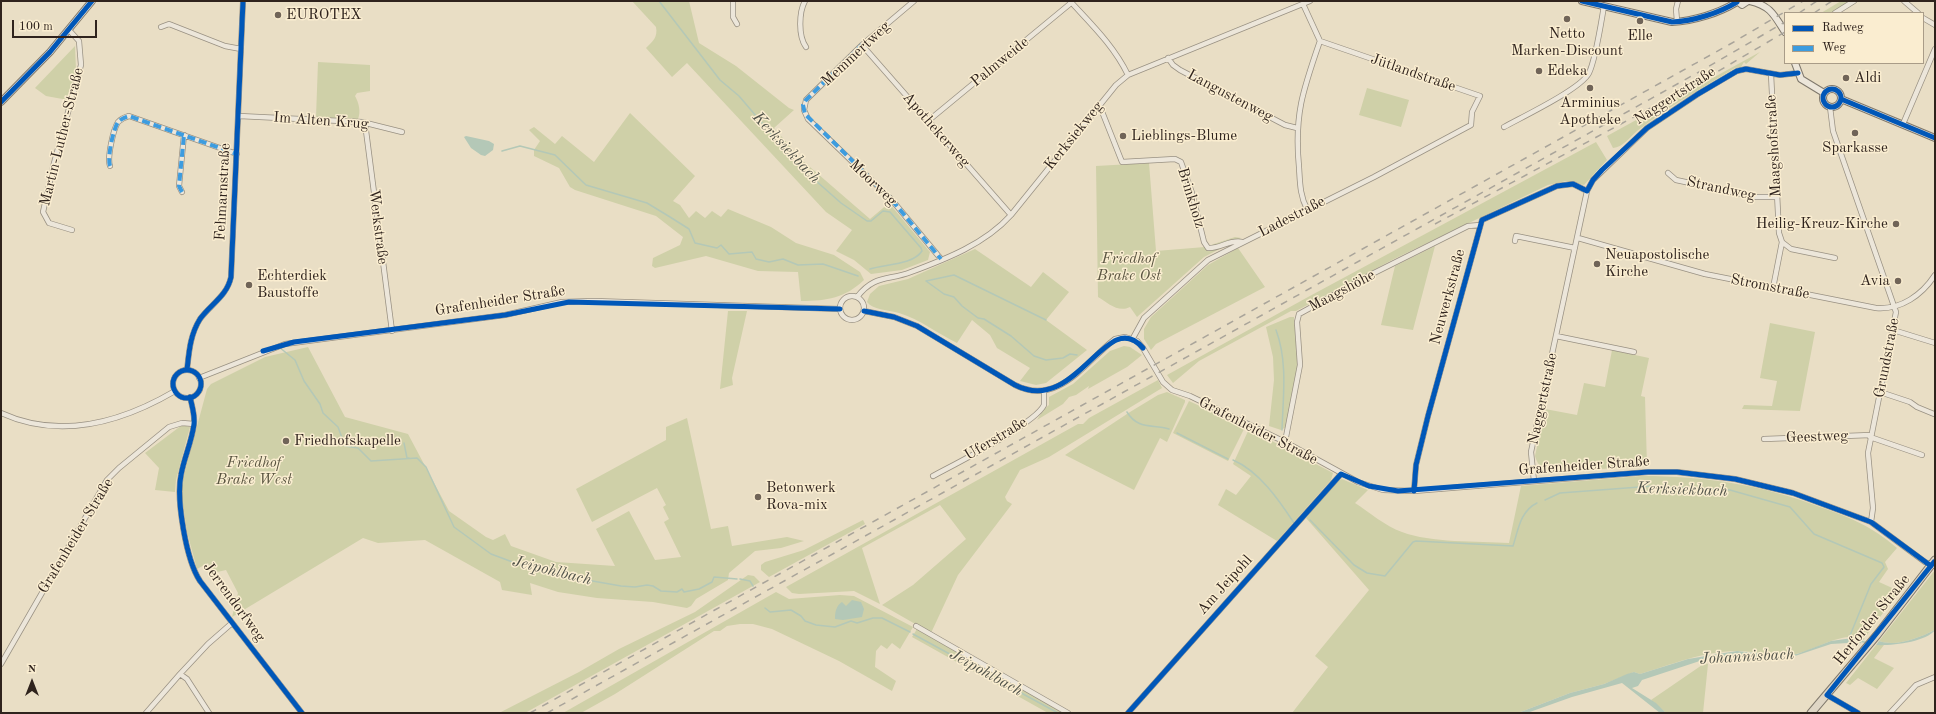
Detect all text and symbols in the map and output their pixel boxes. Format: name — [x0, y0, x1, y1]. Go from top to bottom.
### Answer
place label: EUROTEX — [286, 6, 362, 24]
marker: EUROTEX — [273, 10, 283, 20]
scale bar — [14, 12, 99, 38]
legend — [1784, 12, 1924, 64]
marker: Netto Marken-Discount — [1562, 14, 1572, 24]
marker: Elle — [1635, 16, 1645, 26]
street label: Memmertweg — [818, 18, 894, 90]
text: 100 m — [19, 21, 53, 33]
text: Radweg — [1822, 22, 1864, 34]
place label: Netto Marken-Discount — [1511, 25, 1623, 60]
place label: Elle — [1627, 27, 1653, 45]
street label: Palmweide — [967, 33, 1033, 91]
text: Weg — [1822, 42, 1846, 54]
street label: Jütlandstraße — [1368, 50, 1458, 96]
place label: Edeka — [1547, 62, 1587, 80]
street label: Naggertstraße — [1631, 63, 1719, 129]
street label: Martin-Luther-Straße — [36, 66, 88, 208]
street label: Langustenweg — [1184, 66, 1276, 126]
marker: Edeka — [1534, 66, 1544, 76]
place label: Aldi — [1854, 69, 1881, 87]
marker: Aldi — [1841, 73, 1851, 83]
marker: Arminius Apotheke — [1585, 83, 1595, 93]
street label: Apothekerweg — [898, 89, 974, 171]
place label: Arminius Apotheke — [1559, 94, 1621, 129]
street label: Maagshofstraße — [1762, 94, 1786, 198]
street label: Kerksiekweg — [1041, 98, 1107, 174]
water label: Kerksiekbach — [748, 108, 824, 188]
street label: Im Alten Krug — [273, 109, 369, 133]
place label: Lieblings-Blume — [1131, 127, 1237, 145]
marker: Sparkasse — [1850, 128, 1860, 138]
marker: Lieblings-Blume — [1118, 131, 1128, 141]
place label: Sparkasse — [1822, 139, 1888, 157]
street label: Fehmarnstraße — [211, 143, 235, 241]
street label: Moorweg — [845, 156, 901, 210]
street label: Brinkholz — [1173, 165, 1209, 231]
street label: Strandweg — [1685, 173, 1757, 205]
street label: Werkstraße — [364, 188, 392, 266]
street label: Ladestraße — [1256, 193, 1328, 241]
place label: Heilig-Kreuz-Kirche — [1756, 215, 1888, 233]
marker: Heilig-Kreuz-Kirche — [1891, 219, 1901, 229]
place label: Neuapostolische Kirche — [1605, 246, 1709, 281]
street label: Neuwerkstraße — [1427, 247, 1469, 347]
park label: Friedhof Brake Ost — [1097, 250, 1161, 285]
marker: Neuapostolische Kirche — [1592, 259, 1602, 269]
street label: Maagshöhe — [1306, 266, 1378, 316]
place label: Echterdiek Baustoffe — [257, 267, 327, 302]
street label: Stromstraße — [1729, 271, 1811, 303]
place label: Avia — [1860, 272, 1890, 290]
marker: Avia — [1893, 276, 1903, 286]
marker: Echterdiek Baustoffe — [244, 280, 254, 290]
street label: Grafenheider Straße — [434, 282, 566, 320]
street label: Grundstraße — [1870, 317, 1904, 399]
street label: Naggertstraße — [1524, 351, 1562, 447]
street label: Grafenheider Straße — [1195, 393, 1321, 469]
street label: Uferstraße — [961, 413, 1031, 465]
street label: Geestweg — [1786, 427, 1848, 447]
place label: Friedhofskapelle — [294, 432, 401, 450]
marker: Friedhofskapelle — [281, 436, 291, 446]
street label: Grafenheider Straße — [1518, 452, 1650, 480]
park label: Friedhof Brake West — [216, 454, 292, 489]
street label: Grafenheider Straße — [34, 475, 118, 597]
place label: Betonwerk Rova-mix — [766, 479, 836, 514]
water label: Kerksiekbach — [1636, 479, 1728, 501]
marker: Betonwerk Rova-mix — [753, 492, 763, 502]
street label: Am Jeipohl — [1194, 551, 1256, 619]
water label: Jeipohlbach — [511, 552, 593, 590]
street label: Jerrendorfweg — [199, 558, 269, 646]
street label: Herforder Straße — [1830, 571, 1914, 669]
water label: Jeipohlbach — [946, 645, 1026, 701]
water label: Johannisbach — [1699, 645, 1795, 669]
north arrow — [12, 662, 52, 702]
text: N — [28, 664, 36, 675]

